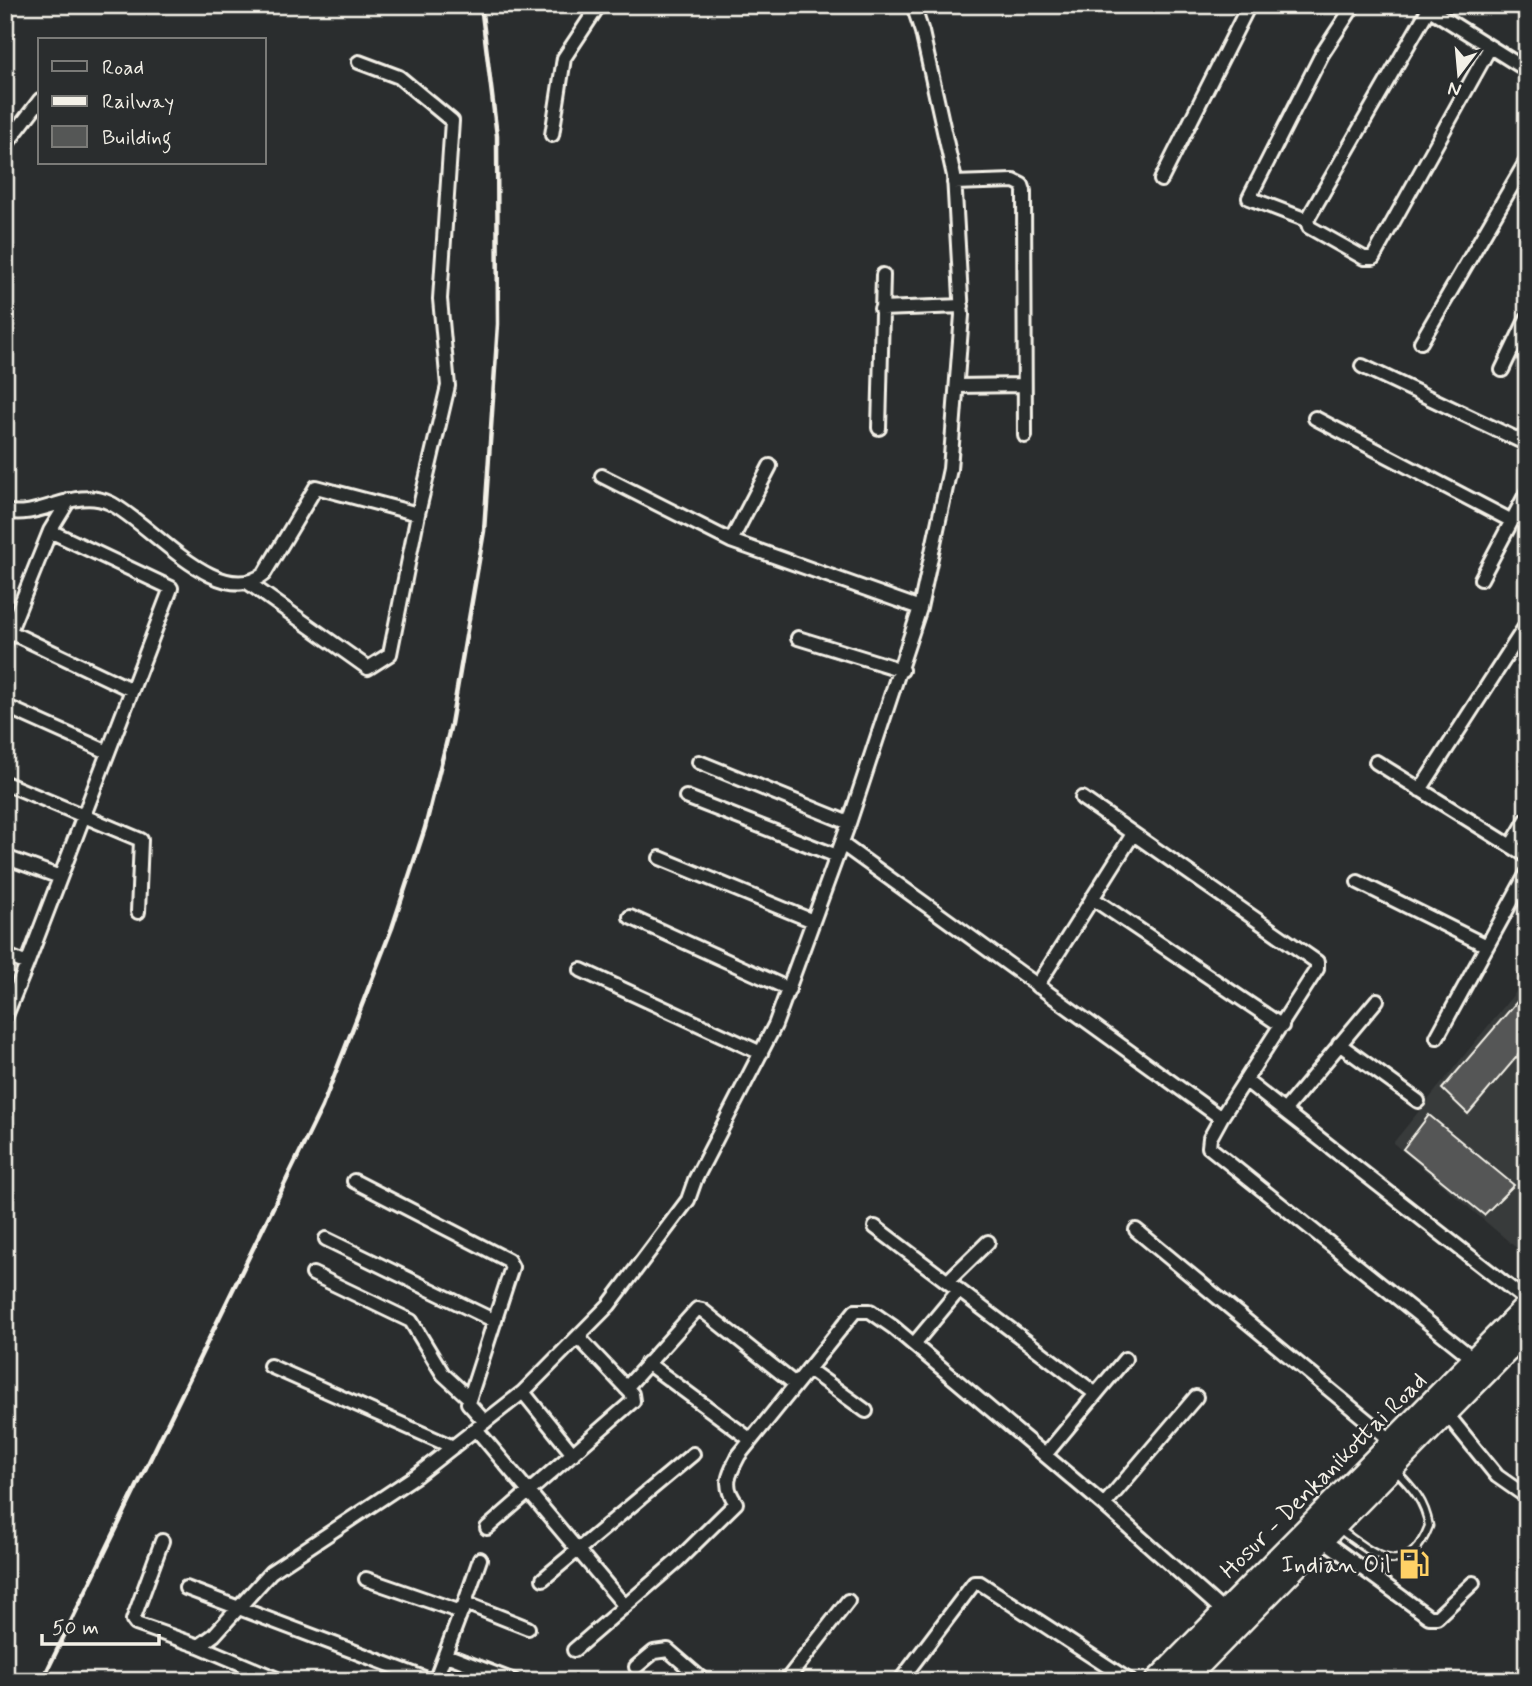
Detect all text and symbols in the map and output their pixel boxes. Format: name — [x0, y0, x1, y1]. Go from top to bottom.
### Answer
legend — [38, 38, 266, 164]
north arrow — [1424, 38, 1494, 108]
text: Road — [102, 54, 144, 82]
text: N — [1445, 75, 1464, 103]
text: Railway — [102, 88, 174, 116]
text: Building — [102, 124, 172, 154]
street label: Hosur - Denkanikottai Road — [1214, 1366, 1434, 1586]
fuel station icon: Indian Oil — [1397, 1547, 1431, 1581]
place label: Indian Oil — [1281, 1550, 1391, 1581]
scale bar — [42, 1602, 159, 1646]
text: 50 m — [52, 1614, 99, 1642]

